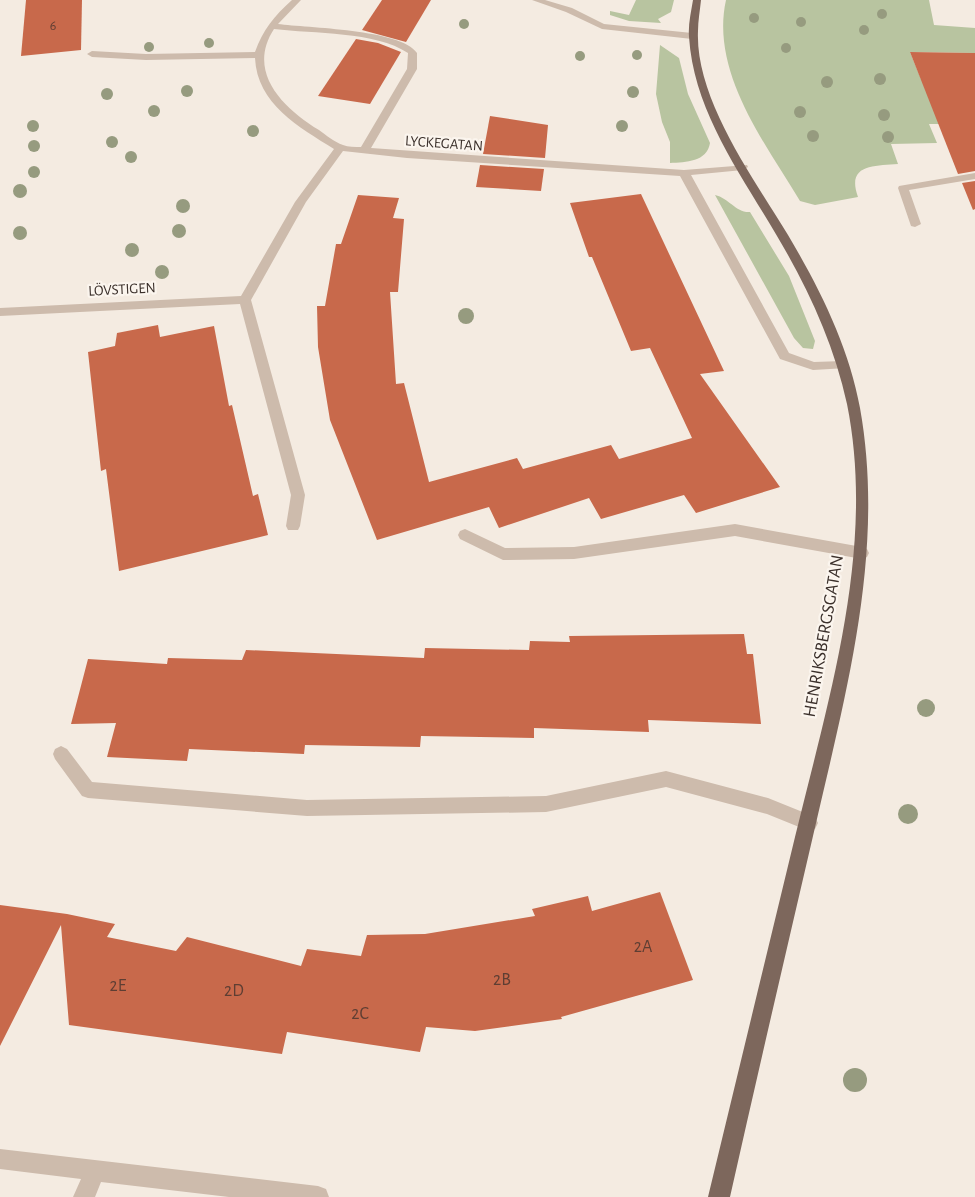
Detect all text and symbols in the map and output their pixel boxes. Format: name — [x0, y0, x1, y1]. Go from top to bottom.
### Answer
house number: 6 — [50, 19, 56, 33]
street label: LYCKEGATAN — [404, 133, 483, 154]
street label: LÖVSTIGEN — [88, 278, 156, 299]
street label: HENRIKSBERGSGATAN — [801, 554, 847, 719]
house number: 2A — [634, 938, 653, 956]
house number: 2B — [493, 971, 511, 989]
house number: 2E — [110, 977, 127, 995]
house number: 2D — [224, 982, 244, 1000]
house number: 2C — [351, 1005, 369, 1023]

